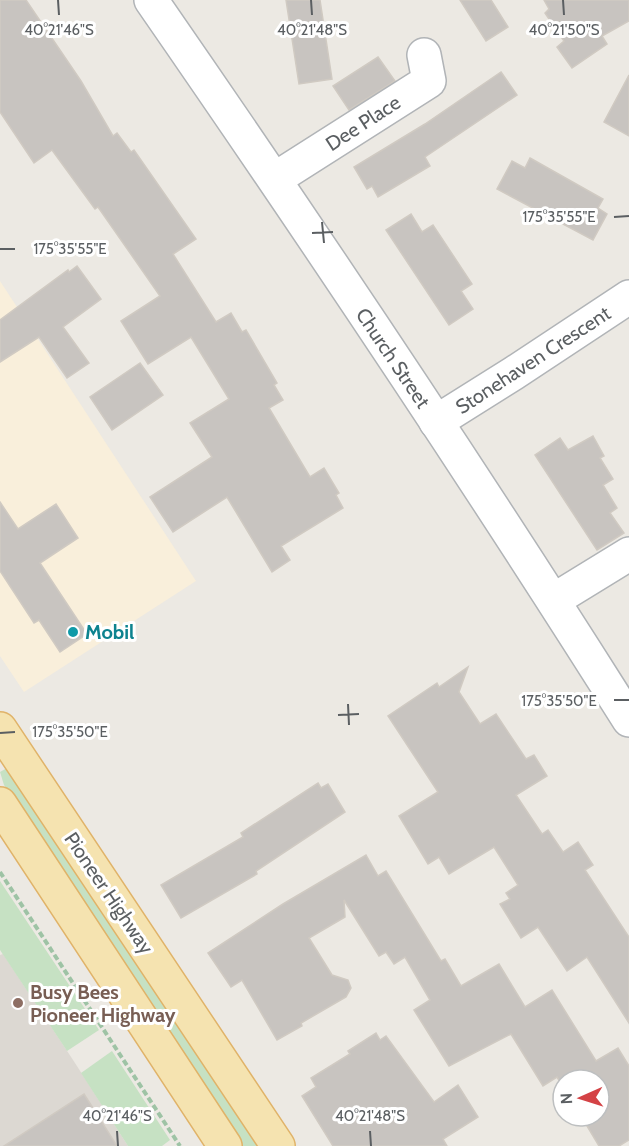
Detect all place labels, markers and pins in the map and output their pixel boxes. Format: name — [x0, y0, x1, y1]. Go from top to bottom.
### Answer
place label: Mobil — [85, 620, 134, 644]
marker: Mobil — [66, 625, 80, 639]
place label: Busy Bees Pioneer Highway — [30, 980, 176, 1027]
marker: Busy Bees Pioneer Highway — [11, 996, 25, 1010]

